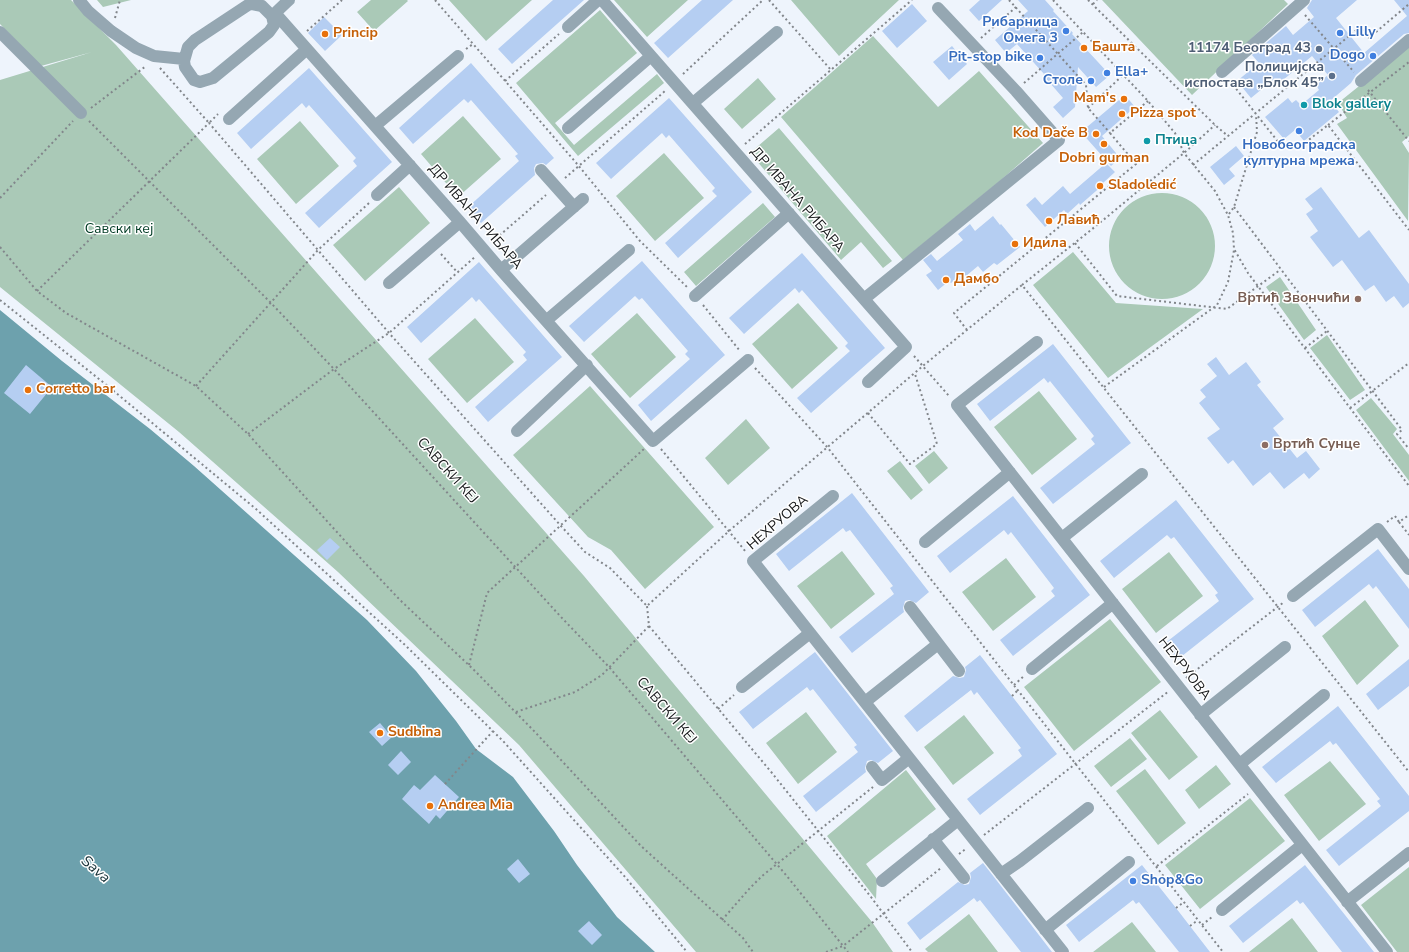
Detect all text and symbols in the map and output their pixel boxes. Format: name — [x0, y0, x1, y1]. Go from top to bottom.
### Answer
place label: Рибарница Омега 3 — [982, 15, 1058, 48]
place label: Lilly — [1348, 25, 1376, 41]
place label: Princip — [333, 26, 378, 42]
marker: Рибарница Омега 3 — [1061, 26, 1071, 36]
marker: Lilly — [1335, 28, 1345, 38]
marker: Princip — [320, 29, 330, 39]
place label: Башта — [1092, 40, 1135, 56]
place label: 11174 Београд 43 — [1188, 41, 1311, 57]
marker: Башта — [1079, 43, 1089, 53]
marker: 11174 Београд 43 — [1314, 44, 1324, 54]
place label: Dogo — [1330, 48, 1365, 64]
place label: Pit-stop bike — [949, 50, 1032, 66]
marker: Dogo — [1368, 51, 1378, 61]
marker: Pit-stop bike — [1035, 53, 1045, 63]
place label: Полицијска испостава „Блок 45” — [1184, 60, 1324, 92]
place label: Ella+ — [1115, 65, 1148, 81]
marker: Ella+ — [1102, 68, 1112, 78]
marker: Полицијска испостава „Блок 45” — [1327, 71, 1337, 81]
place label: Столе — [1043, 73, 1083, 89]
marker: Столе — [1086, 76, 1096, 86]
place label: Mam's — [1074, 91, 1116, 107]
marker: Mam's — [1119, 94, 1129, 104]
place label: Blok gallery — [1312, 97, 1391, 113]
marker: Blok gallery — [1299, 100, 1309, 110]
place label: Pizza spot — [1130, 106, 1196, 122]
marker: Pizza spot — [1117, 109, 1127, 119]
place label: Kod Dače B — [1013, 126, 1088, 142]
marker: Новобеоградска културна мрежа — [1294, 126, 1304, 136]
marker: Kod Dače B — [1091, 129, 1101, 139]
place label: Птица — [1155, 133, 1197, 149]
marker: Птица — [1142, 136, 1152, 146]
place label: Новобеоградска културна мрежа — [1242, 138, 1356, 170]
marker: Dobri gurman — [1099, 139, 1109, 149]
street label: ДР ИВАНА РИБАРА — [747, 144, 847, 256]
place label: Dobri gurman — [1059, 151, 1149, 167]
street label: ДР ИВАНА РИБАРА — [425, 161, 525, 273]
place label: Sladoledić — [1108, 178, 1176, 194]
marker: Sladoledić — [1095, 181, 1105, 191]
place label: Лавић — [1057, 213, 1100, 229]
marker: Лавић — [1044, 216, 1054, 226]
park label: Савски кеј — [85, 222, 153, 238]
place label: Идила — [1023, 236, 1067, 252]
marker: Идила — [1010, 239, 1020, 249]
place label: Дамбо — [954, 272, 999, 288]
marker: Дамбо — [941, 275, 951, 285]
place label: Вртић Звончићи — [1238, 291, 1350, 307]
marker: Вртић Звончићи — [1353, 294, 1363, 304]
place label: Corretto bar — [36, 382, 115, 398]
marker: Corretto bar — [23, 385, 33, 395]
street label: САВСКИ КЕЈ — [413, 435, 481, 507]
place label: Вртић Сунце — [1273, 437, 1360, 453]
marker: Вртић Сунце — [1260, 440, 1270, 450]
street label: НЕХРУОВА — [744, 492, 812, 554]
street label: НЕХРУОВА — [1154, 634, 1214, 704]
street label: САВСКИ КЕЈ — [632, 674, 700, 748]
place label: Sudbina — [388, 725, 441, 741]
marker: Sudbina — [375, 728, 385, 738]
place label: Andrea Mia — [438, 798, 513, 814]
marker: Andrea Mia — [425, 801, 435, 811]
water label: Sava — [77, 853, 113, 887]
place label: Shop&Go — [1141, 873, 1203, 889]
marker: Shop&Go — [1128, 876, 1138, 886]

